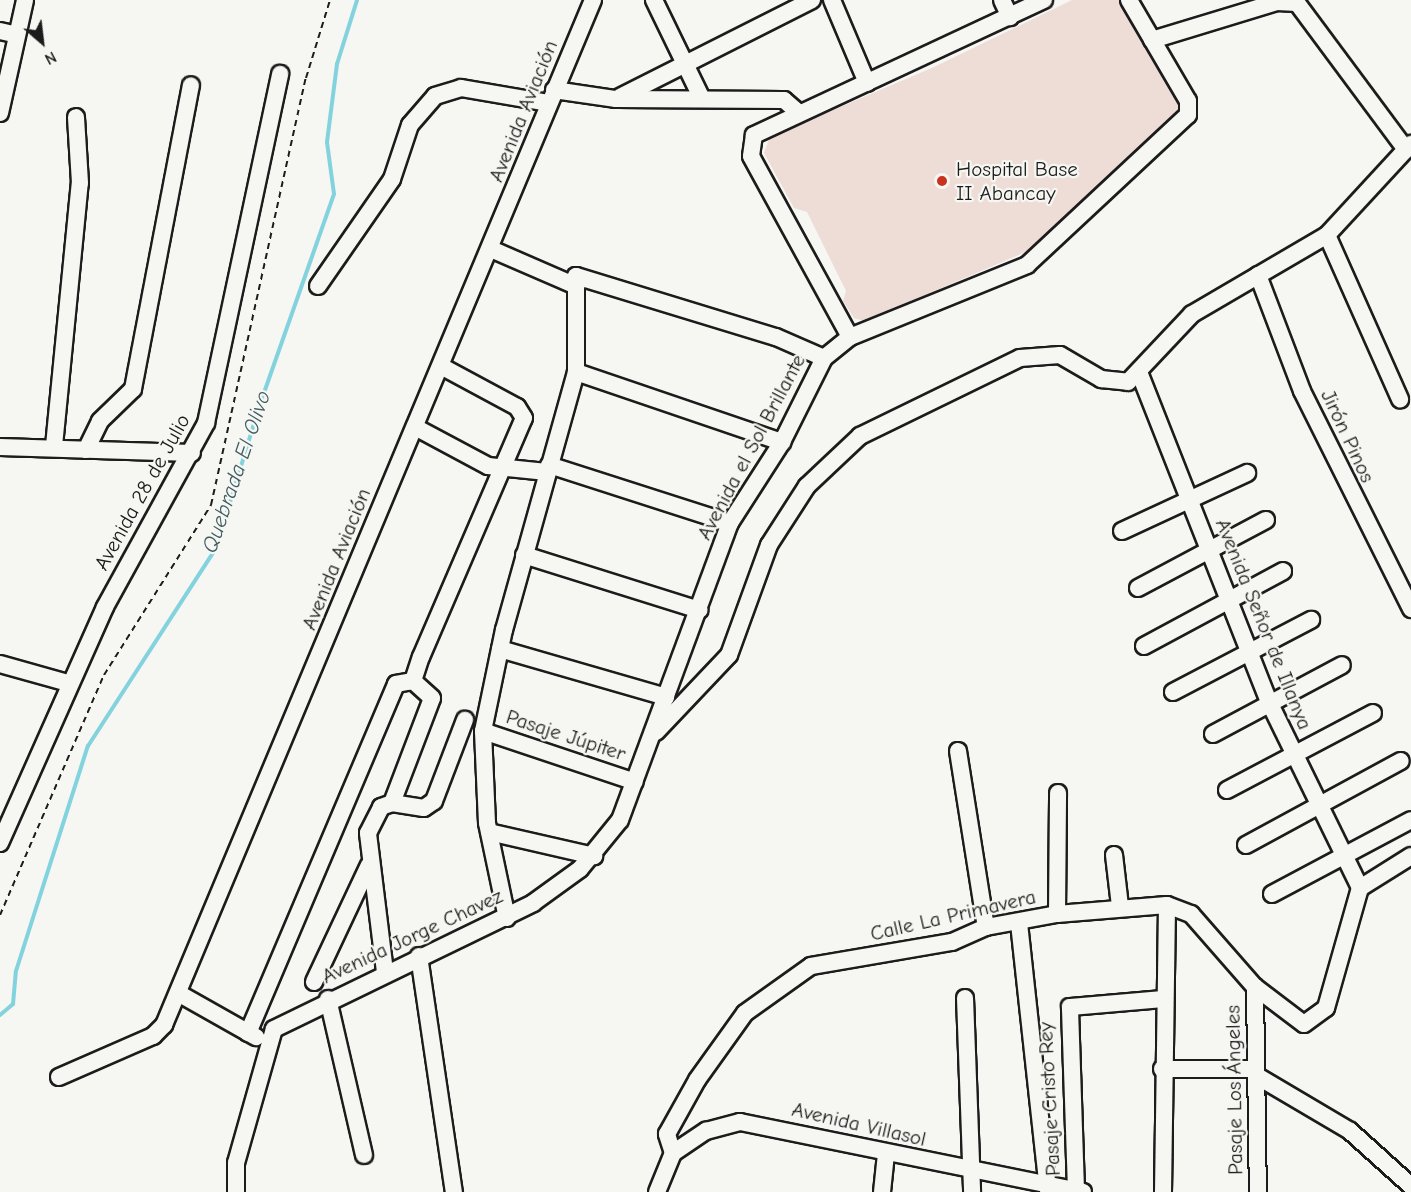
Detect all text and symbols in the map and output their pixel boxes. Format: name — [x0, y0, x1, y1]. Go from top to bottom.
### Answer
north arrow — [12, 12, 72, 72]
street label: Avenida Aviación — [483, 36, 563, 186]
text: N — [42, 47, 59, 68]
place label: Hospital Base II Abancay — [956, 156, 1078, 206]
marker: Hospital Base II Abancay — [933, 172, 951, 190]
street label: Avenida el Sol Brillante — [691, 350, 811, 544]
street label: Jirón Pinos — [1316, 386, 1380, 486]
water label: Quebrada El Olivo — [197, 387, 277, 557]
street label: Avenida 28 de Julio — [89, 409, 195, 575]
street label: Avenida Aviación — [296, 484, 376, 634]
street label: Avenida Señor de Illanya — [1210, 515, 1318, 733]
street label: Pasaje Júpiter — [503, 704, 629, 766]
street label: Avenida Jorge Chavez — [318, 883, 506, 989]
street label: Calle La Primavera — [868, 884, 1038, 946]
street label: Pasaje Los Ángeles — [1220, 1005, 1248, 1175]
street label: Pasaje Cristo Rey — [1032, 1021, 1066, 1177]
street label: Avenida Villasol — [789, 1096, 929, 1152]

